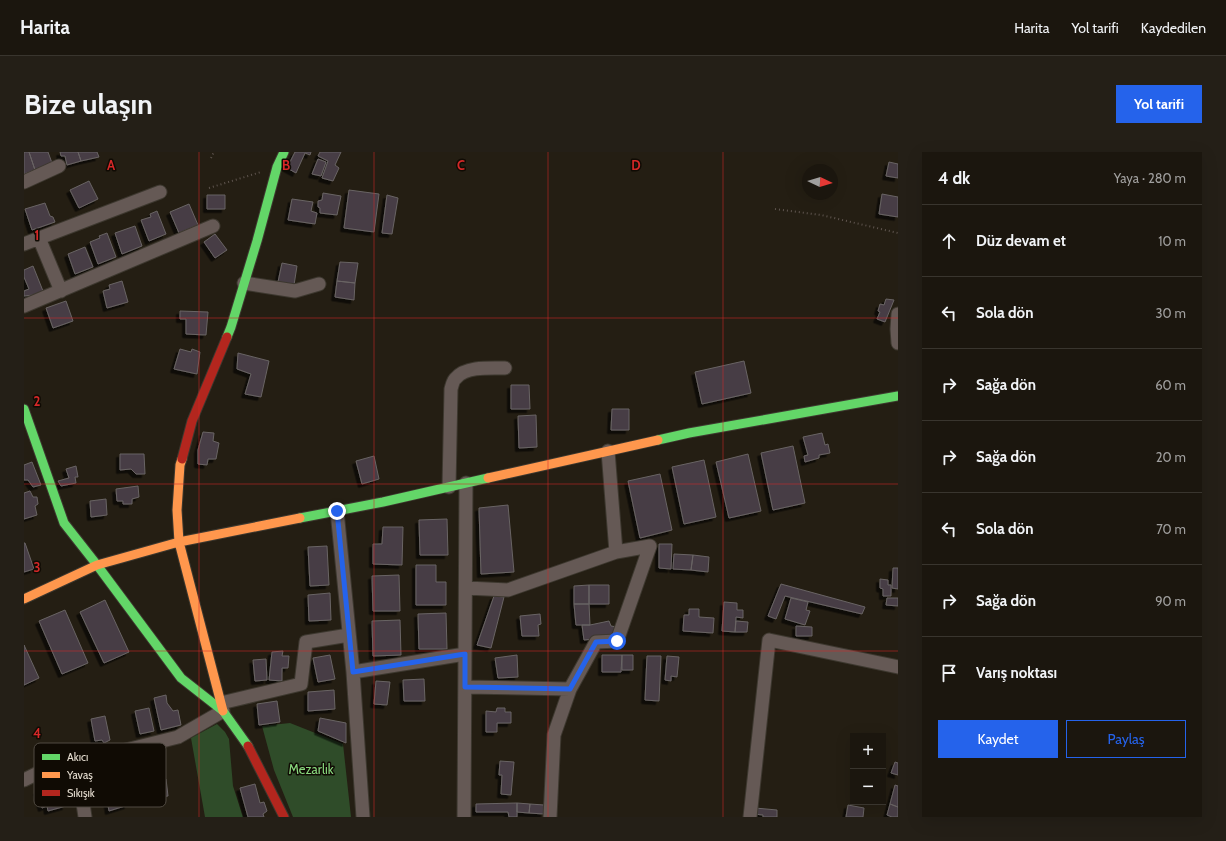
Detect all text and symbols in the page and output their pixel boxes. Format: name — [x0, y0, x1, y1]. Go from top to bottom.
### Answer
text: Harita — [20, 16, 70, 39]
text: Harita — [1014, 19, 1049, 37]
text: Yol tarifi — [1071, 19, 1119, 37]
text: Kaydedilen — [1141, 19, 1206, 37]
button: Yol tarifi — [1116, 85, 1202, 123]
text: Bize ulaşın — [24, 87, 153, 121]
text: A — [107, 157, 116, 173]
text: B — [282, 157, 290, 173]
text: C — [457, 157, 465, 173]
text: D — [631, 157, 641, 173]
north arrow — [802, 164, 838, 200]
text: 4 dk — [938, 168, 970, 188]
text: Yaya · 280 m — [1114, 170, 1186, 186]
text: 1 — [35, 227, 39, 243]
icon: ahead — [938, 230, 960, 252]
text: Düz devam et — [976, 232, 1066, 250]
text: 10 m — [1158, 233, 1186, 249]
icon: left — [938, 302, 960, 324]
text: Sola dön — [976, 304, 1033, 322]
text: 30 m — [1156, 305, 1186, 321]
icon: right — [938, 374, 960, 396]
text: Sağa dön — [976, 376, 1036, 394]
text: 60 m — [1155, 377, 1186, 393]
text: 2 — [34, 393, 41, 409]
icon: right — [938, 446, 960, 468]
text: Sağa dön — [976, 448, 1036, 466]
text: 20 m — [1156, 449, 1186, 465]
route end — [328, 502, 346, 520]
icon: left — [938, 518, 960, 540]
text: Sola dön — [976, 520, 1033, 538]
text: 70 m — [1156, 521, 1186, 537]
text: 3 — [33, 559, 41, 575]
icon: right — [938, 590, 960, 612]
text: Sağa dön — [976, 592, 1036, 610]
text: 90 m — [1155, 593, 1186, 609]
route start — [608, 632, 626, 650]
icon: arrive — [938, 662, 960, 684]
text: Varış noktası — [976, 664, 1057, 682]
button: Kaydet — [938, 720, 1058, 758]
button: Paylaş — [1066, 720, 1186, 758]
text: 4 — [33, 725, 41, 741]
map controls — [850, 733, 886, 805]
button: + — [850, 733, 886, 769]
legend — [34, 743, 166, 807]
text: Akıcı — [67, 750, 88, 764]
park label: Mezarlık — [288, 761, 334, 777]
text: Yavaş — [66, 768, 93, 782]
button: − — [850, 769, 886, 805]
text: Sıkışık — [67, 786, 95, 800]

